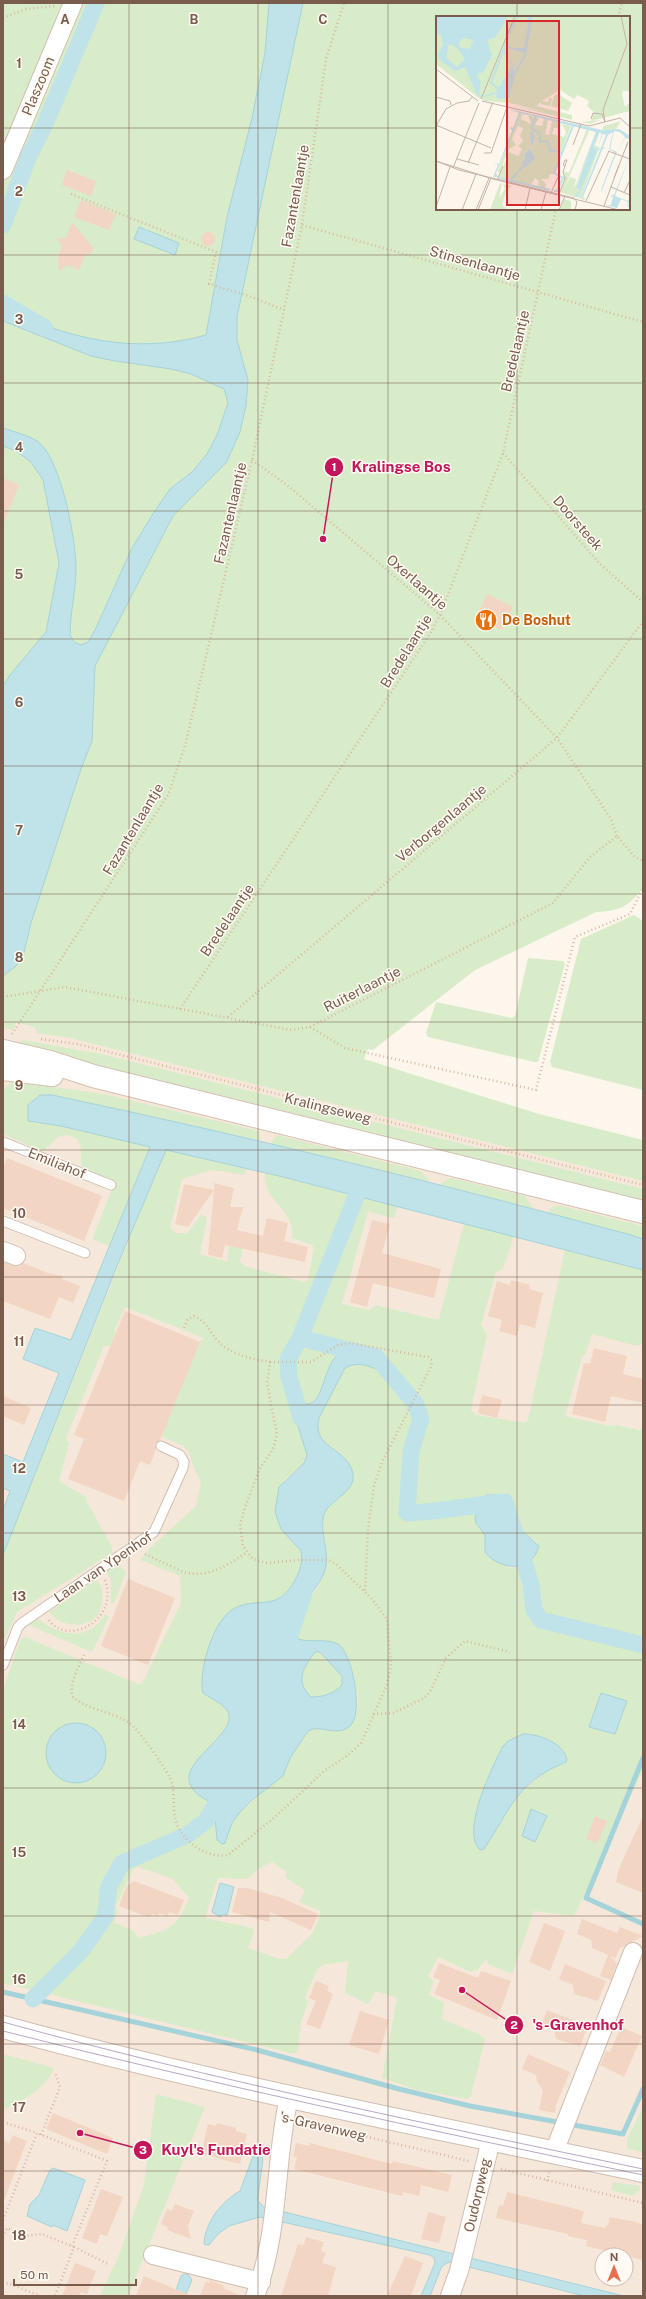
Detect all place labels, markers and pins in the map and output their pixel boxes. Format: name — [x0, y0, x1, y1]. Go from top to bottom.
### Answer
callout: Kralingse Bos — [324, 453, 459, 480]
restaurant icon: De Boshut — [473, 607, 499, 633]
place label: De Boshut — [502, 612, 571, 628]
callout: 's-Gravenhof — [504, 2012, 632, 2039]
callout: Kuyl's Fundatie — [133, 2137, 278, 2164]

